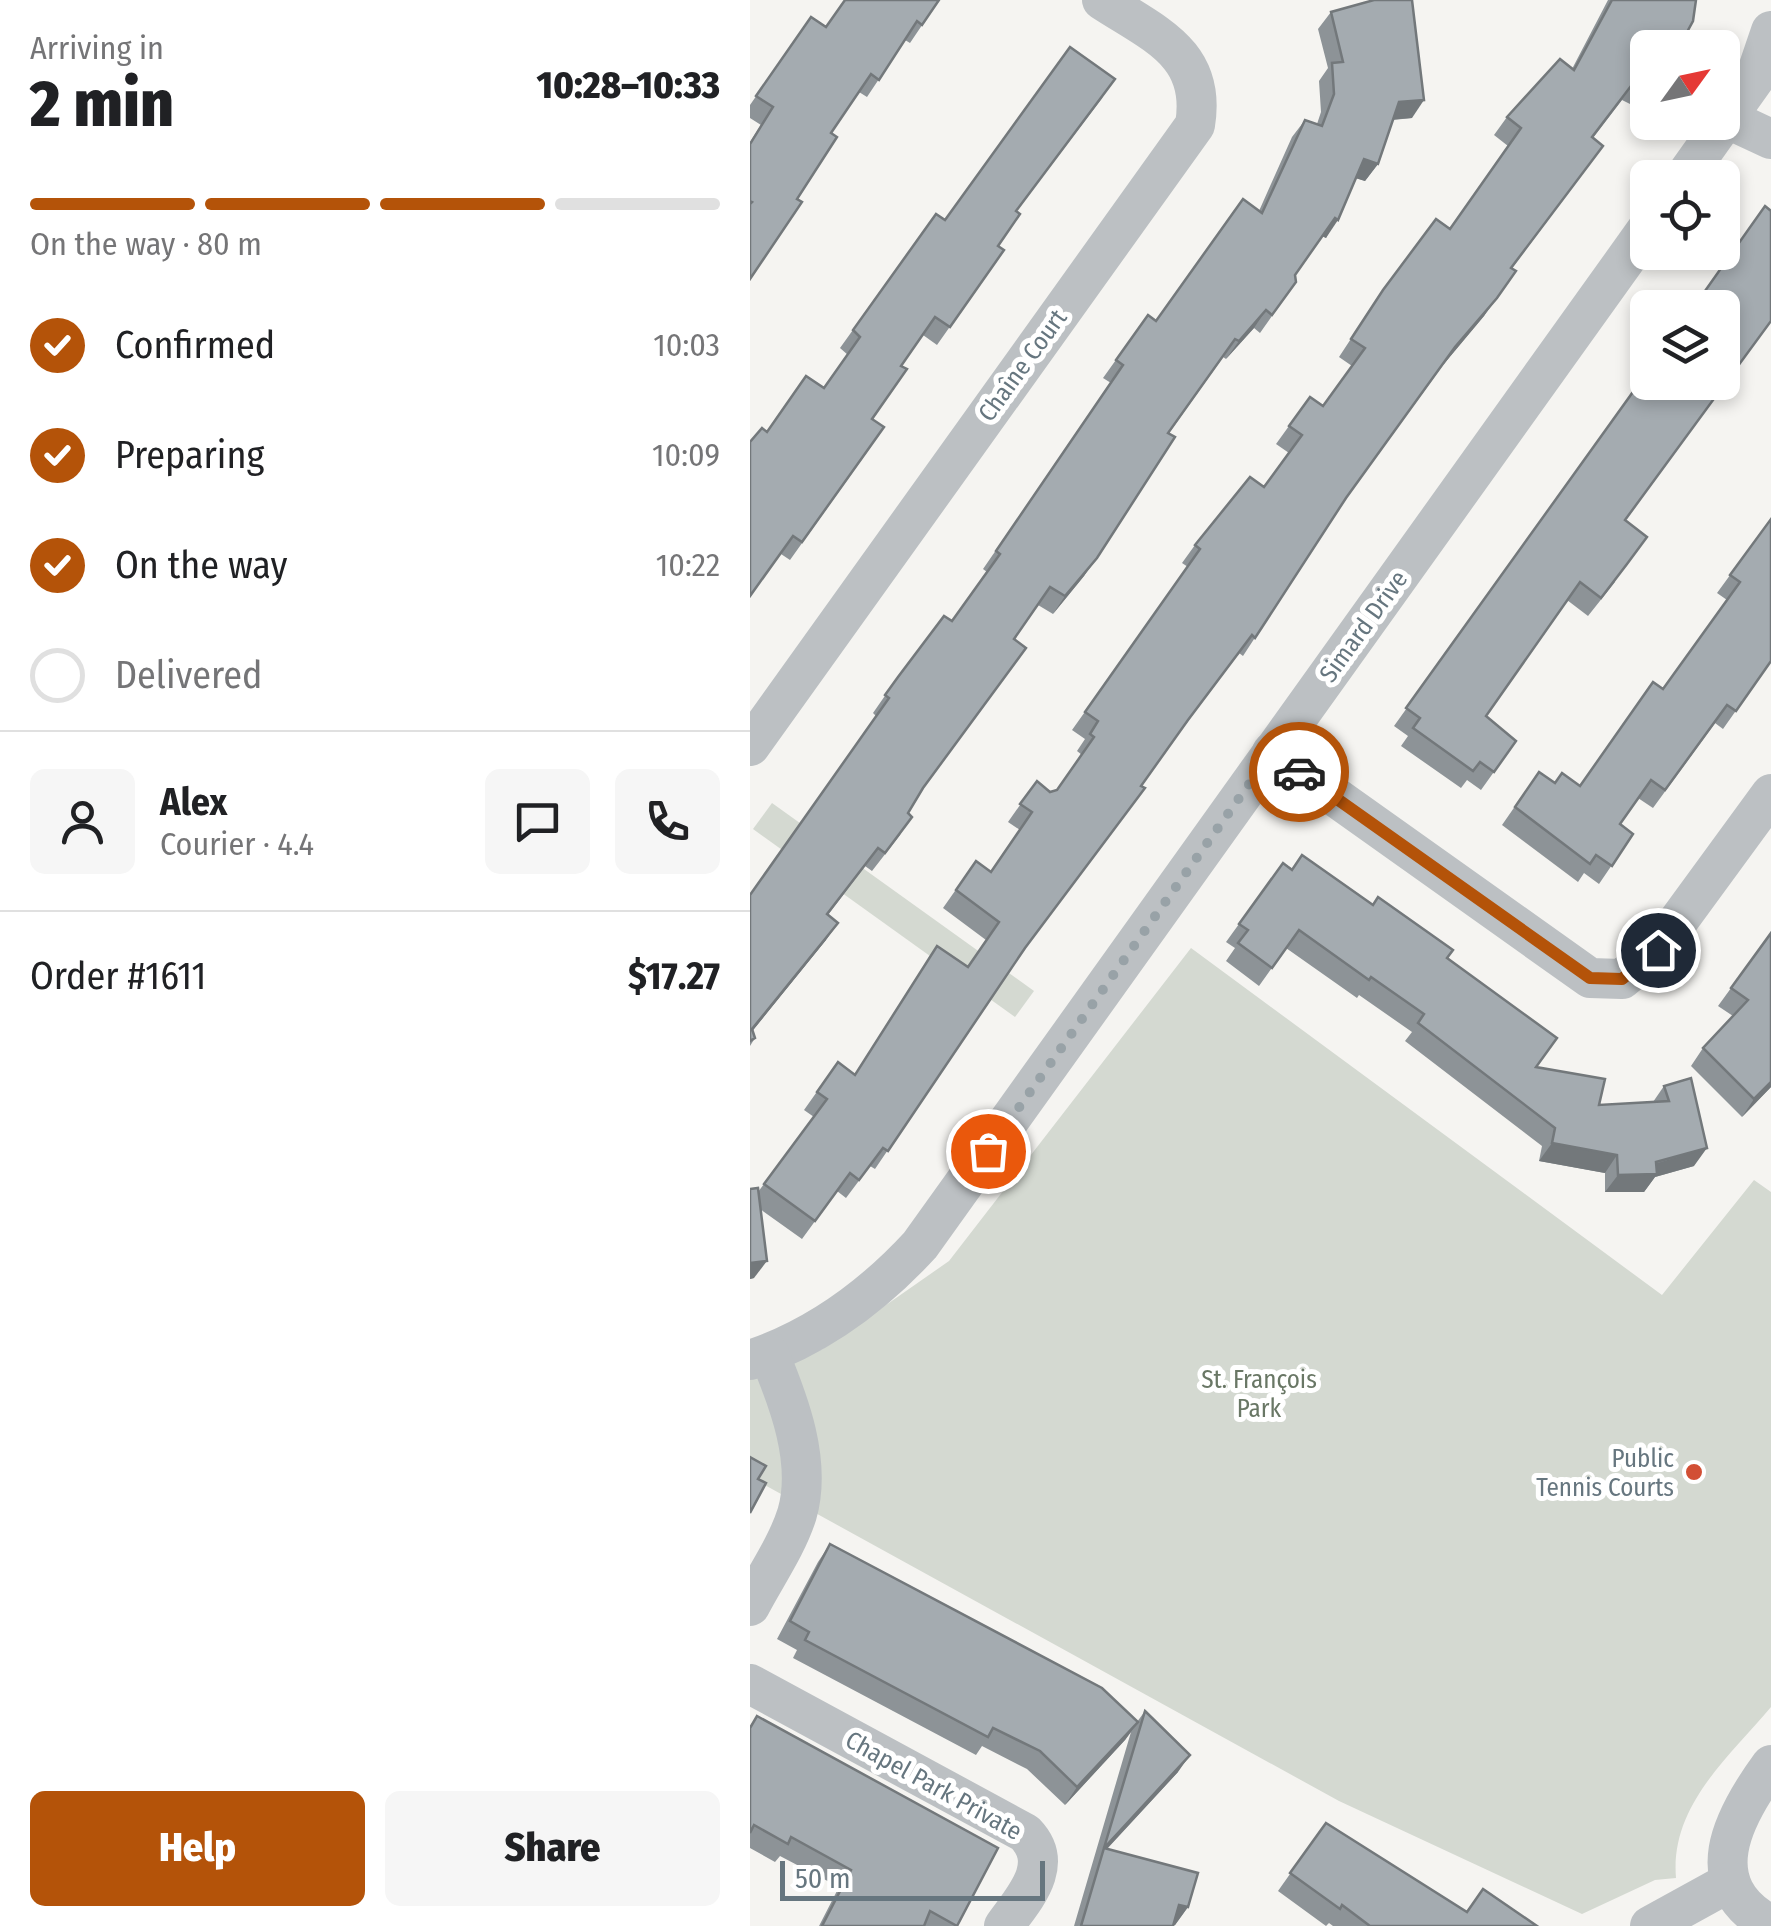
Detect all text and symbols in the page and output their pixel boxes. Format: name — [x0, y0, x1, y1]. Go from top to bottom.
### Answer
text: Arriving in — [30, 29, 164, 67]
north arrow — [1630, 30, 1740, 140]
map controls — [1630, 30, 1740, 400]
text: 10:28–10:33 — [537, 62, 720, 108]
text: 2 min — [30, 65, 174, 143]
button: locate — [1630, 160, 1740, 270]
text: On the way · 80 m — [30, 225, 262, 263]
button: layers — [1630, 290, 1740, 400]
street label: Chaîne Court — [972, 303, 1074, 427]
icon: check — [30, 318, 85, 373]
text: Confirmed — [115, 322, 275, 368]
text: 10:03 — [653, 326, 720, 364]
icon: check — [30, 428, 85, 483]
text: Preparing — [115, 432, 264, 478]
text: 10:09 — [652, 436, 720, 474]
icon: check — [30, 538, 85, 593]
text: On the way — [115, 542, 287, 588]
text: 10:22 — [656, 546, 720, 584]
street label: Simard Drive — [1313, 565, 1414, 688]
text: Delivered — [115, 652, 262, 698]
courier — [1249, 722, 1349, 822]
icon: car — [1272, 745, 1327, 800]
button: person — [30, 769, 135, 874]
button: chat — [485, 769, 590, 874]
button: phone — [615, 769, 720, 874]
text: Alex — [160, 779, 227, 825]
text: Courier · 4.4 — [160, 825, 314, 863]
pin — [1616, 908, 1701, 993]
icon: home — [1631, 923, 1686, 978]
text: Order #1611 — [30, 953, 206, 999]
text: $17.27 — [628, 953, 720, 999]
pin — [946, 1109, 1031, 1194]
icon: bag — [961, 1124, 1016, 1179]
park label: St. François Park — [1201, 1365, 1317, 1424]
place label: Public Tennis Courts — [1536, 1444, 1674, 1503]
marker: Public Tennis Courts — [1683, 1461, 1705, 1483]
street label: Chapel Park Private — [840, 1725, 1027, 1847]
button: Help — [30, 1791, 365, 1906]
button: Share — [385, 1791, 720, 1906]
scale bar — [780, 1856, 1045, 1900]
text: 50 m — [795, 1862, 851, 1895]

